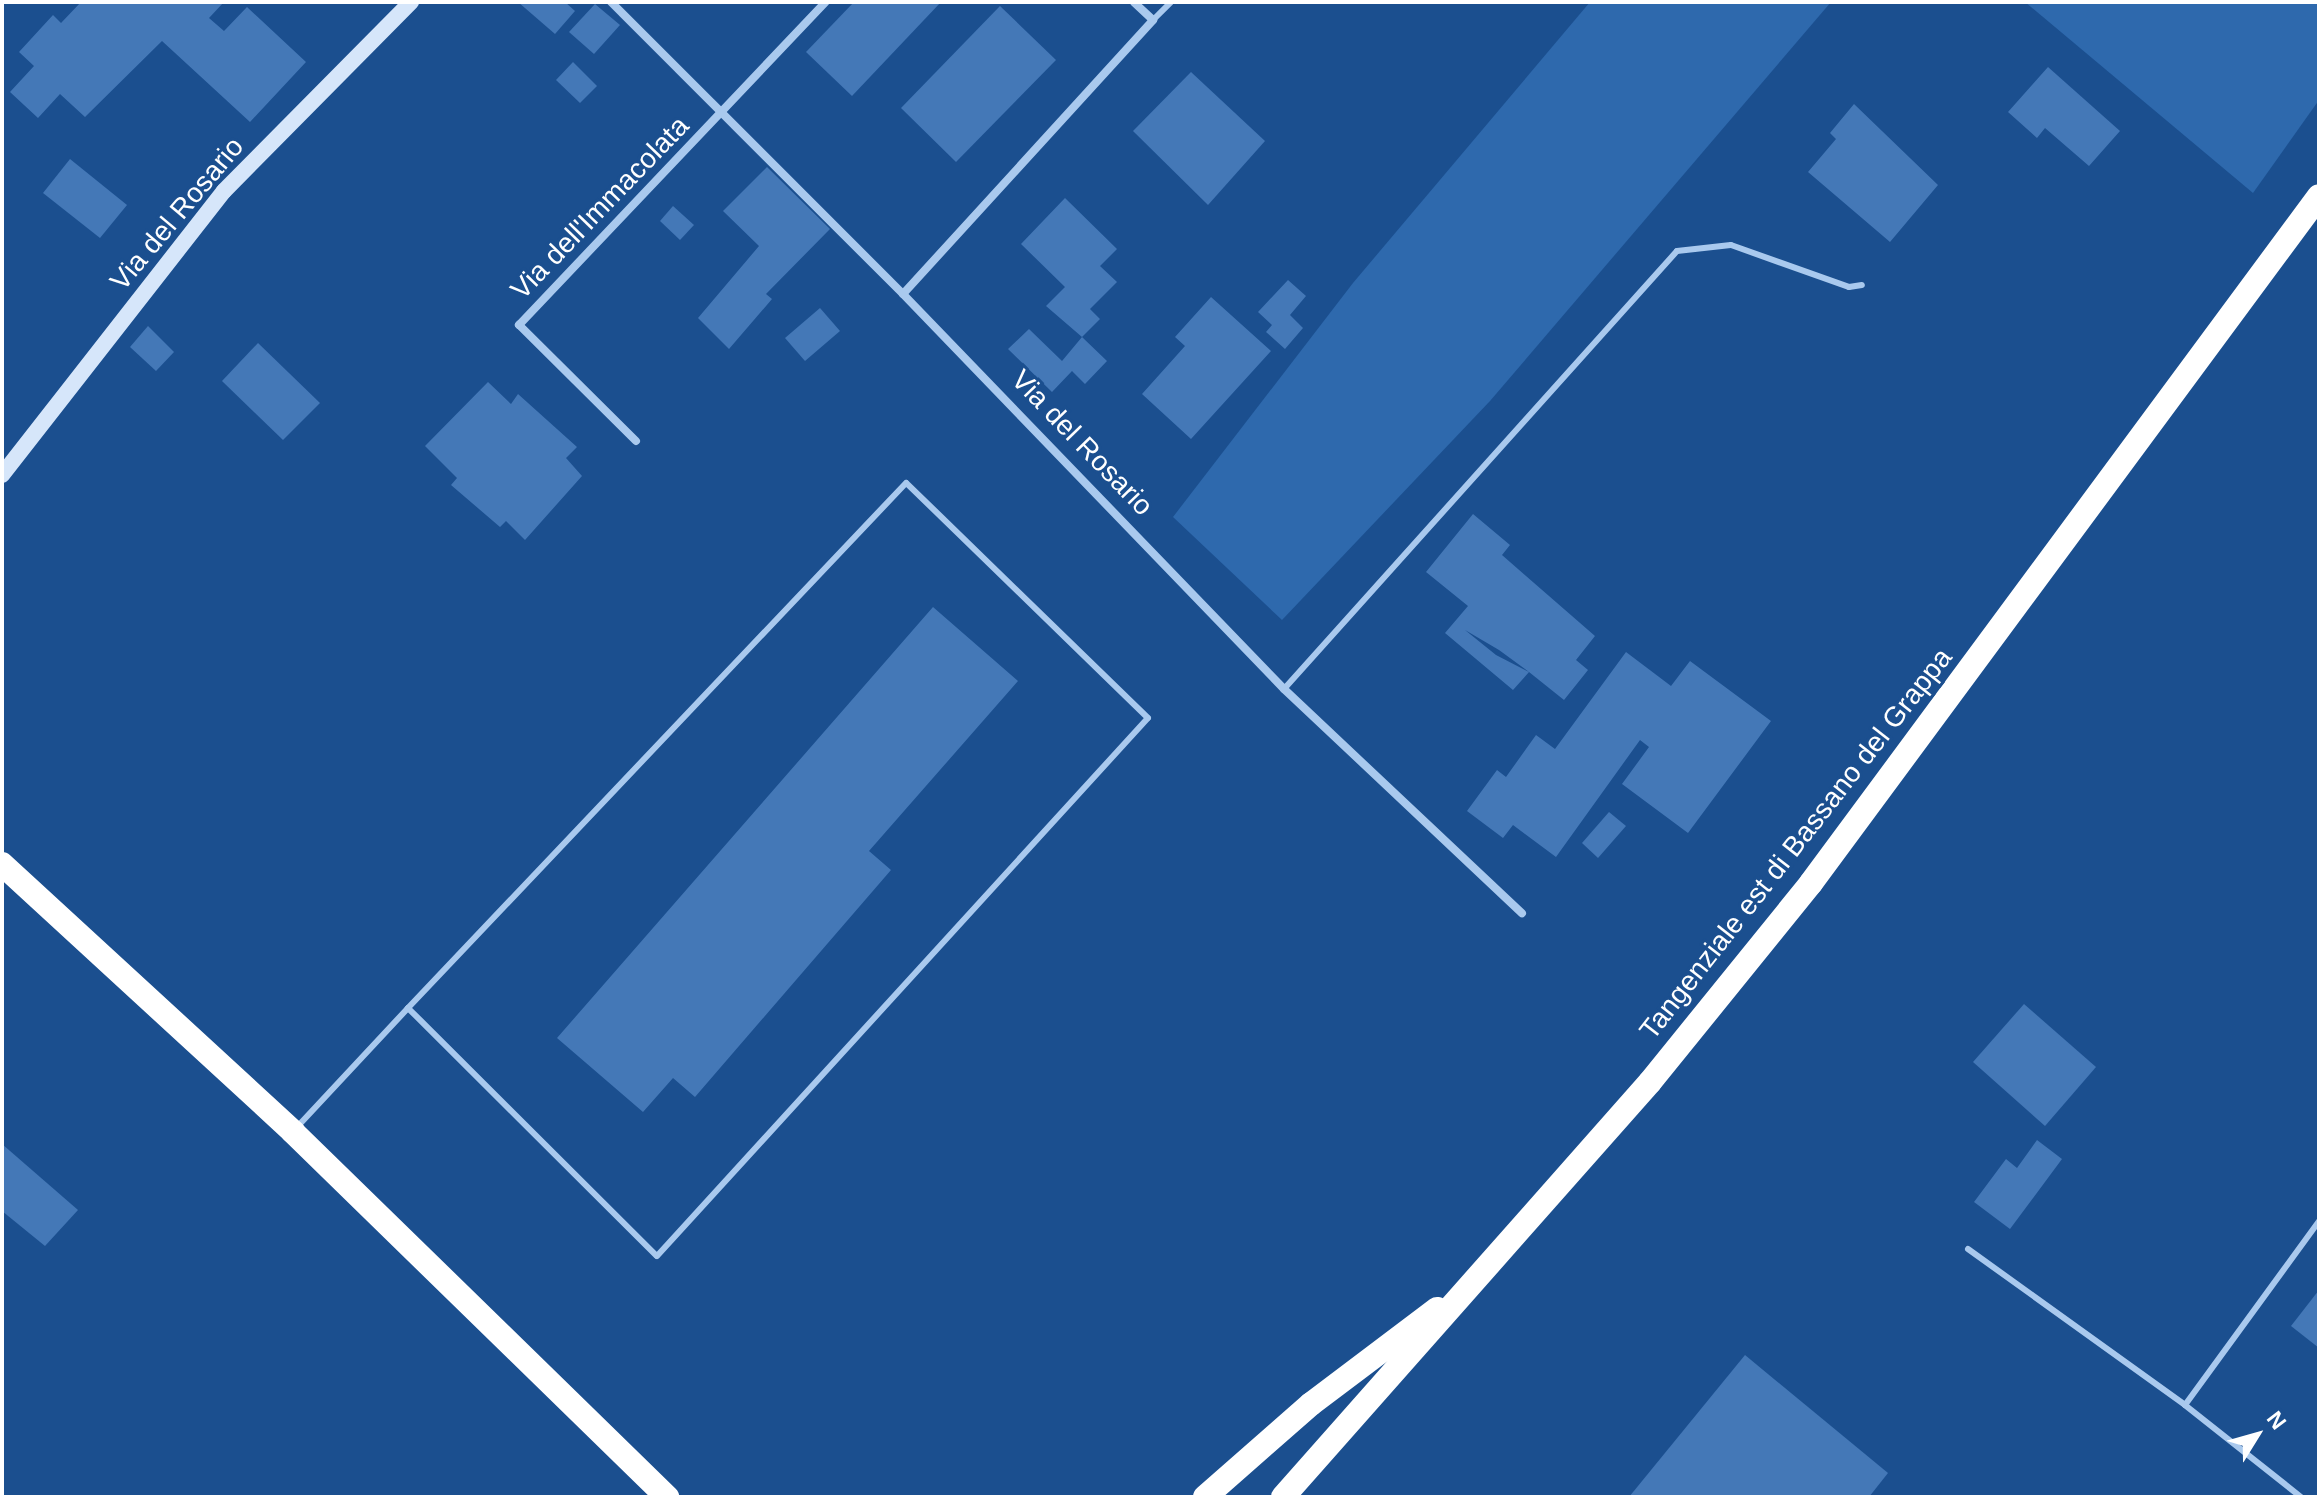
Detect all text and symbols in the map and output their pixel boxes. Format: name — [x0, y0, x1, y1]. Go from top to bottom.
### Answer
street label: Via dell'Immacolata — [504, 110, 696, 306]
street label: Via del Rosario — [103, 131, 251, 297]
street label: Via del Rosario — [1004, 363, 1160, 523]
street label: Tangenziale est di Bassano del Grappa — [1633, 642, 1959, 1046]
north arrow — [2217, 1395, 2297, 1475]
text: N — [2262, 1406, 2291, 1434]

